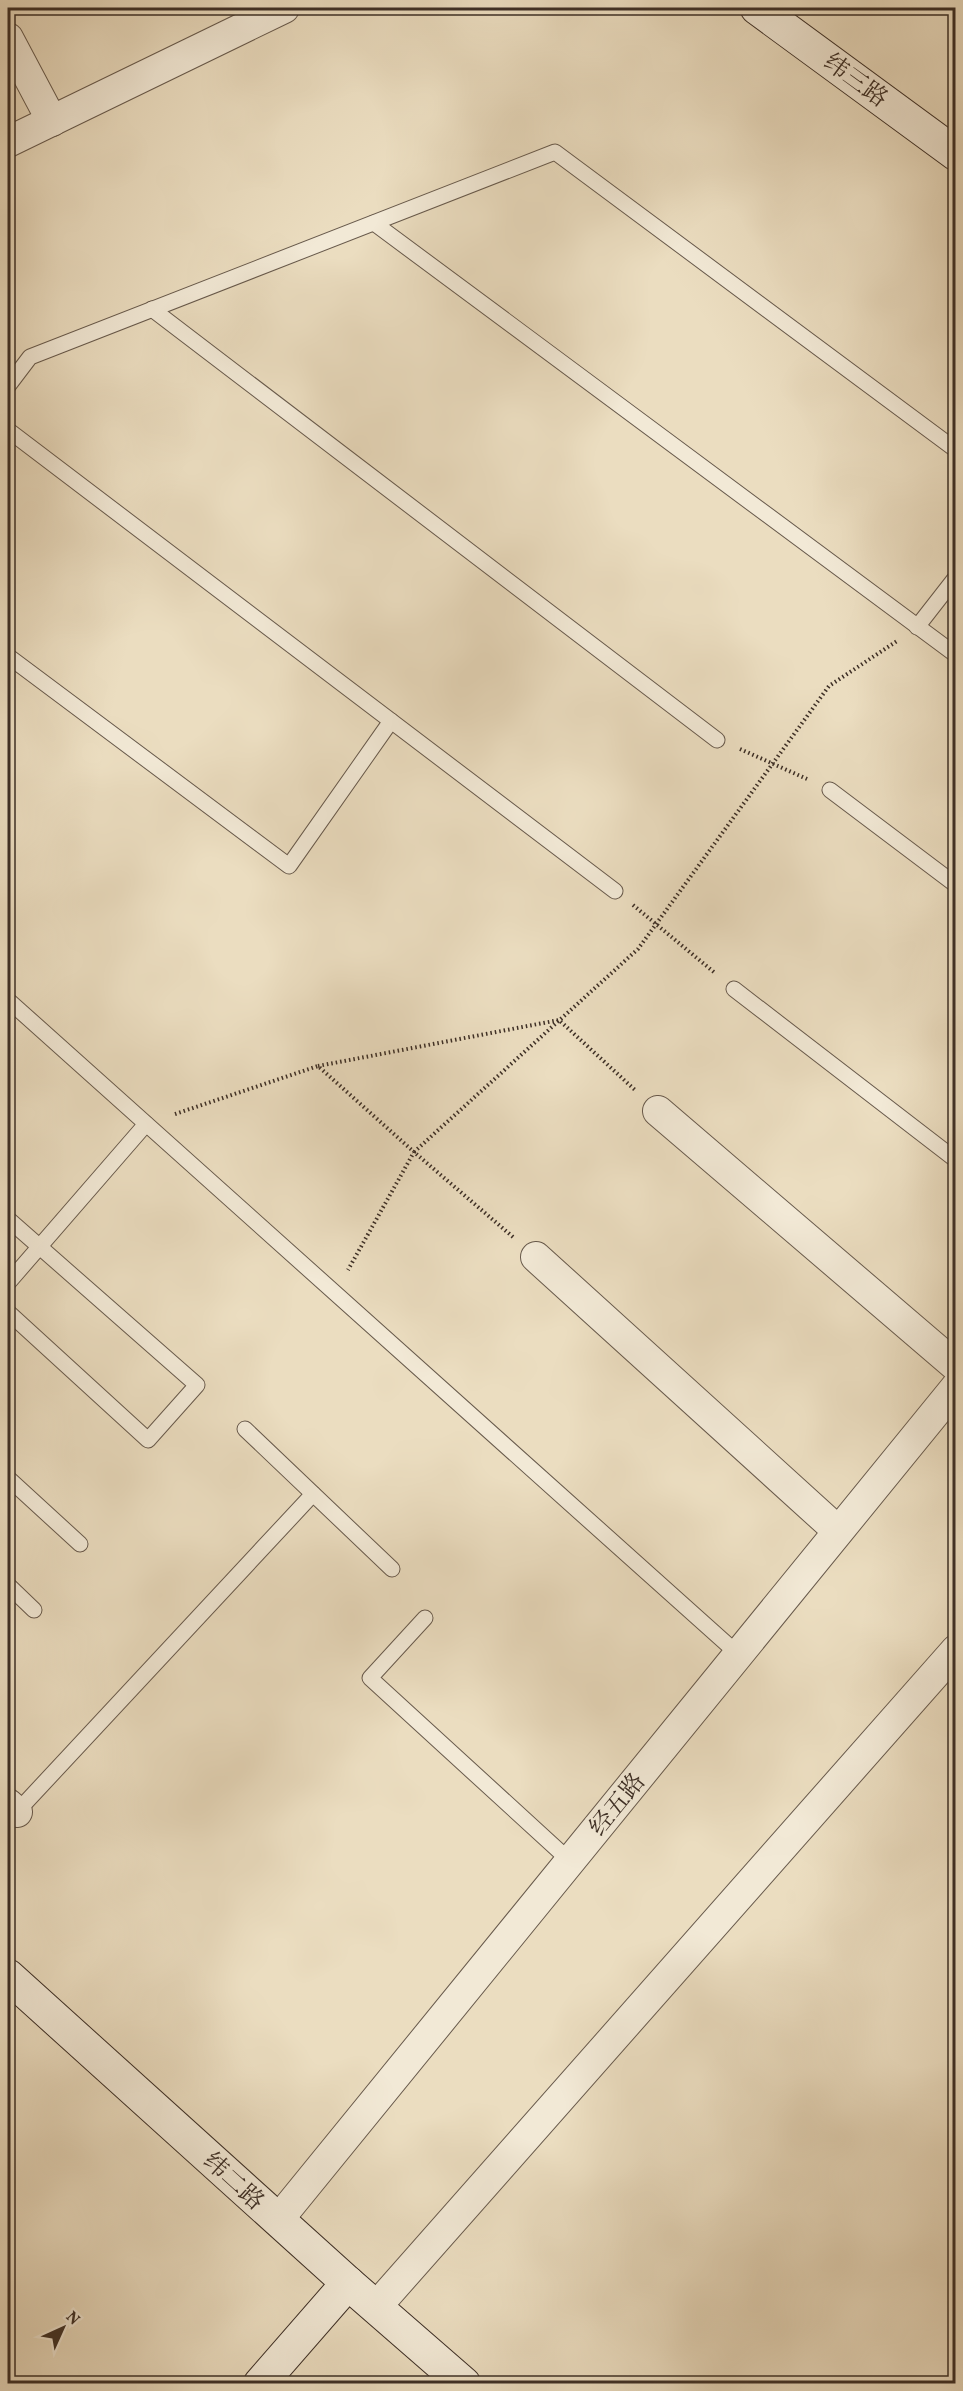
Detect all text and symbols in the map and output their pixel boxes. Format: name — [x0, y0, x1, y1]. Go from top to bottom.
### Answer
street label: 纬三路 — [816, 47, 894, 117]
street label: 经五路 — [583, 1767, 654, 1844]
street label: 纬二路 — [195, 2146, 271, 2219]
north arrow — [33, 2298, 93, 2358]
text: N — [60, 2307, 84, 2331]

